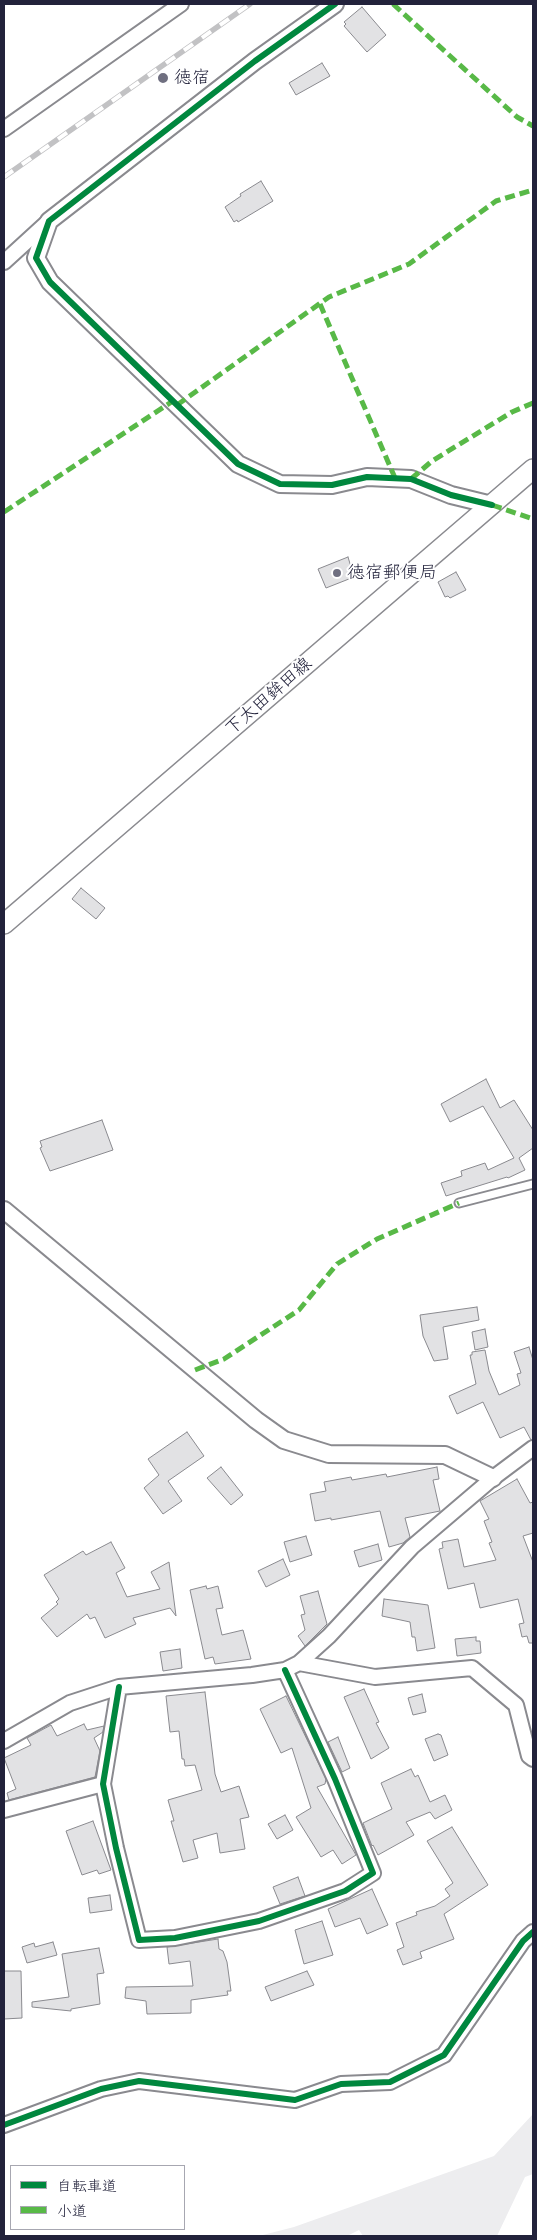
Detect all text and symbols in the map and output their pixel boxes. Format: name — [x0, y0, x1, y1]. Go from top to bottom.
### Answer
place label: 徳宿 — [174, 67, 210, 89]
marker: 徳宿 — [156, 71, 170, 85]
place label: 徳宿郵便局 — [347, 562, 437, 584]
marker: 徳宿郵便局 — [331, 567, 343, 579]
street label: 下太田鉾田線 — [221, 653, 317, 741]
legend — [10, 2165, 185, 2230]
text: 自転車道 — [57, 2177, 117, 2195]
text: 小道 — [57, 2202, 87, 2220]

